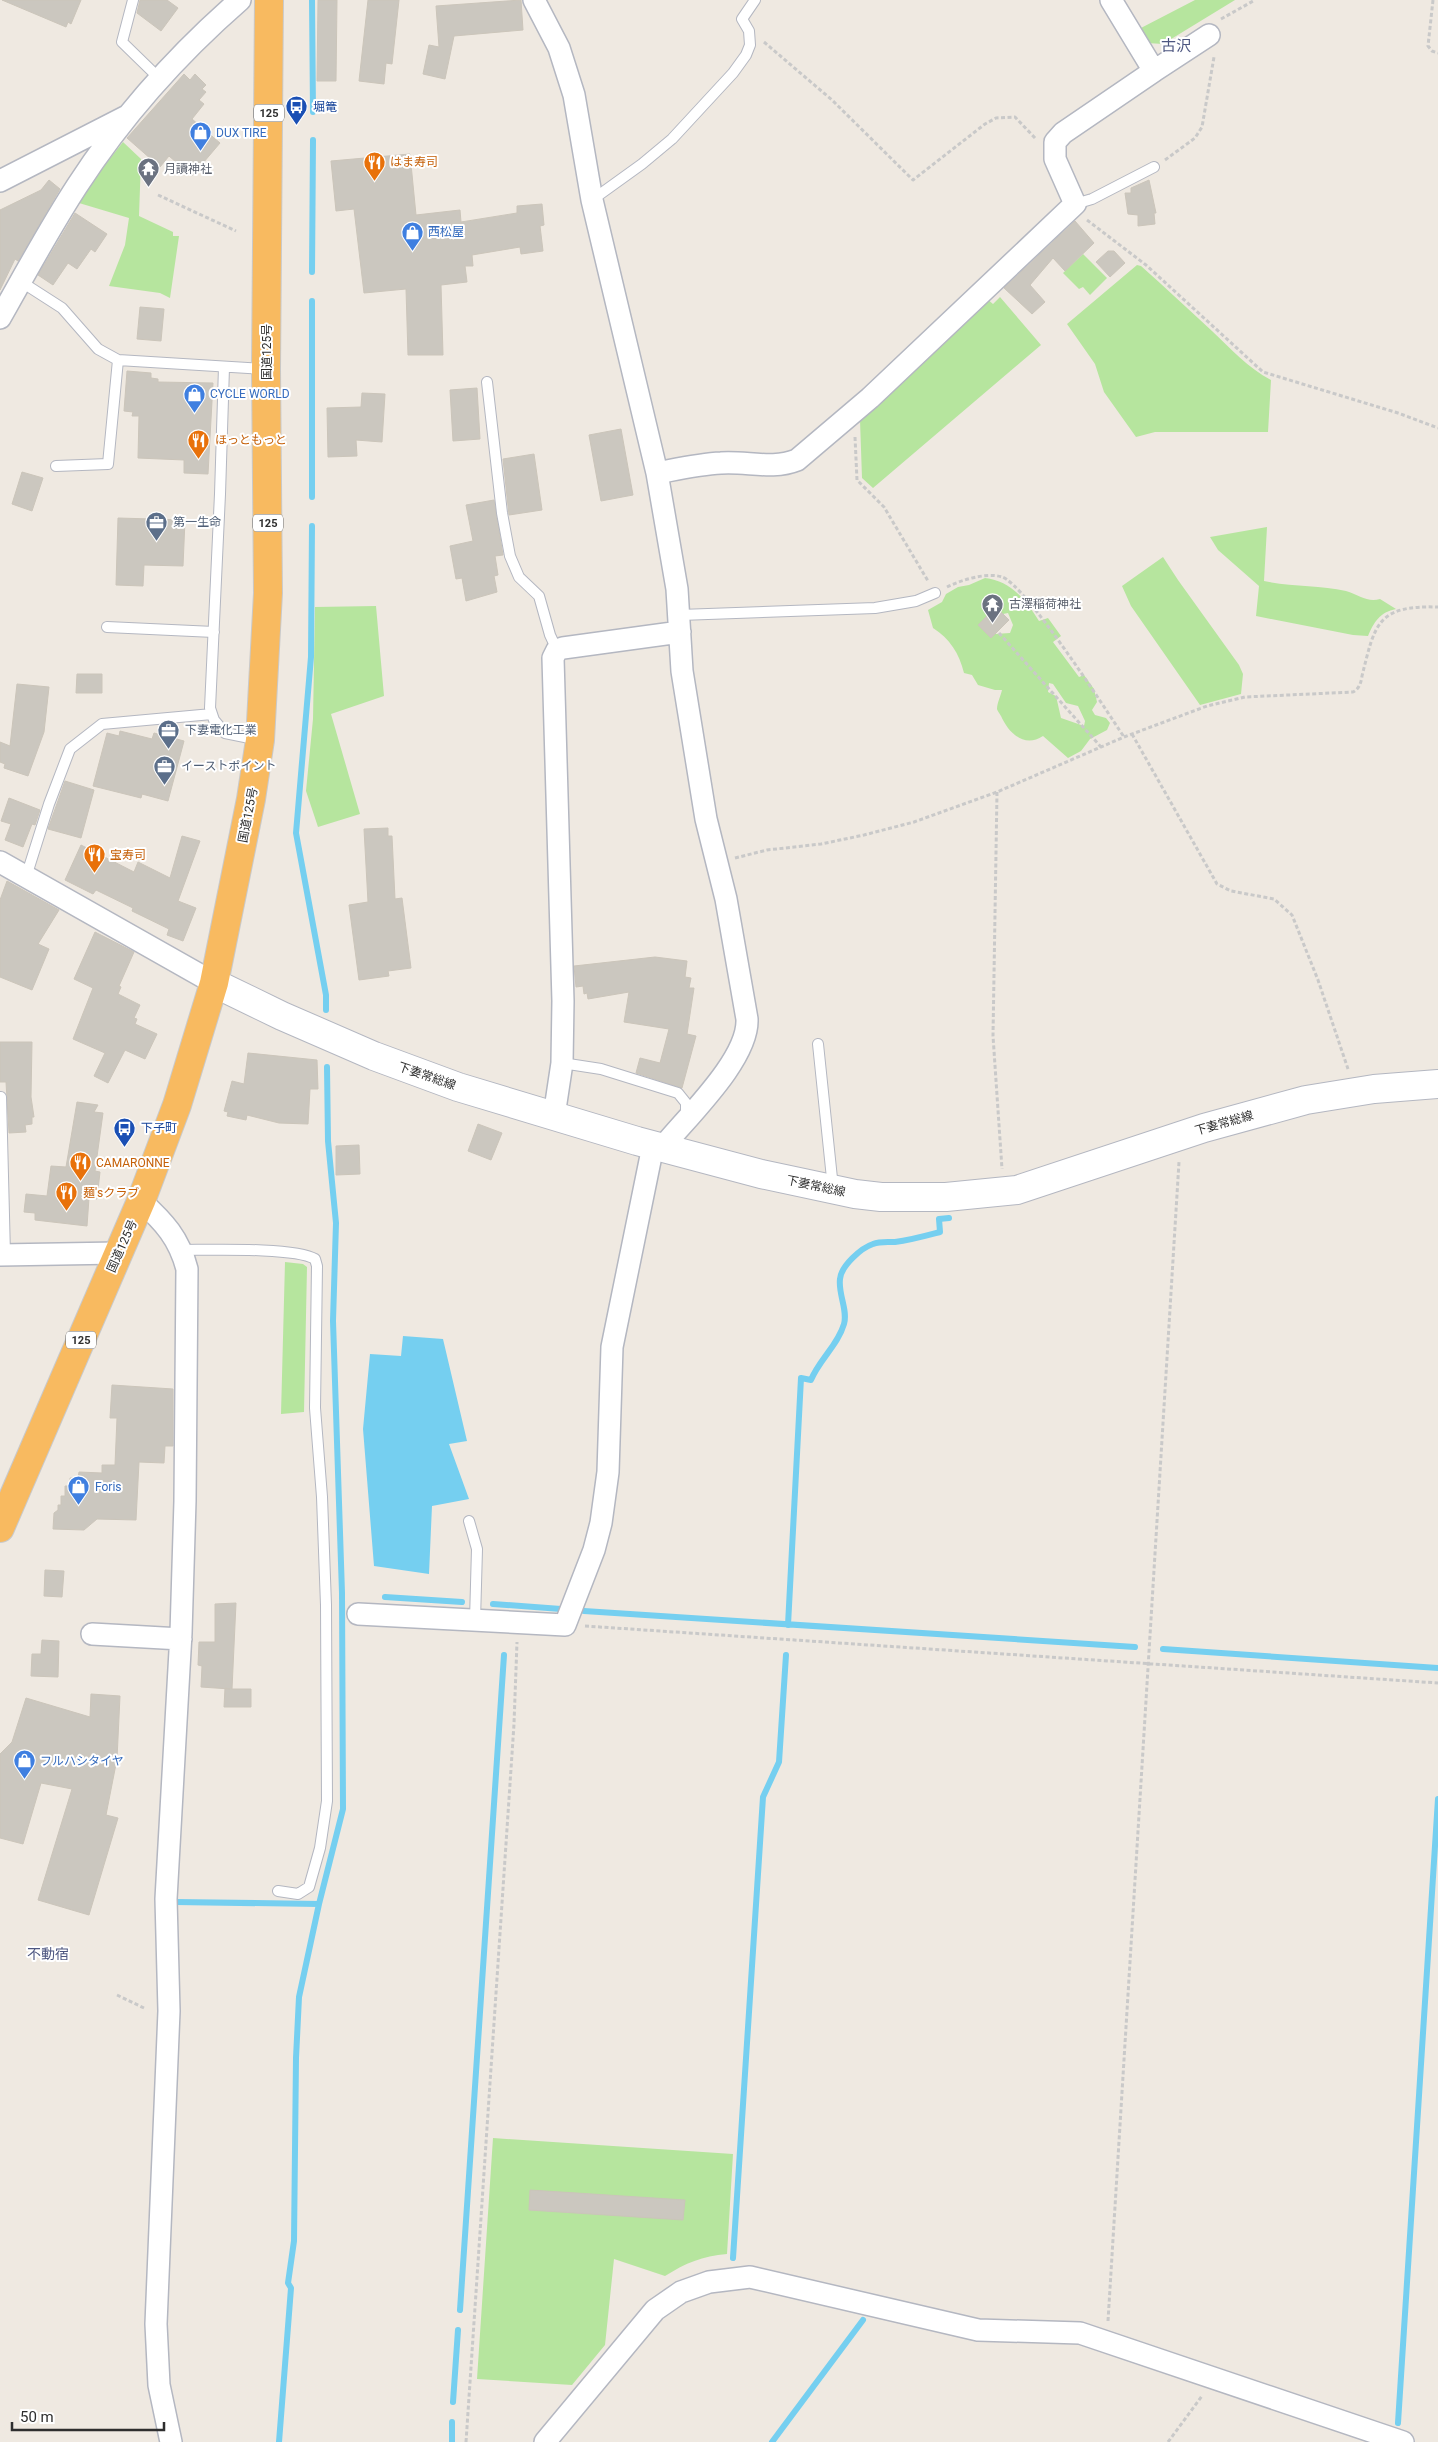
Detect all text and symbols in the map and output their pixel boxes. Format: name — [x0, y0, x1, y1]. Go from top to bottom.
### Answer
district label: 古沢 — [1161, 37, 1191, 55]
bus stop icon: 堀篭 — [285, 95, 309, 126]
place label: 堀篭 — [313, 100, 337, 114]
road number: 125 — [254, 105, 284, 122]
shop icon: DUX TIRE — [188, 121, 212, 152]
place label: DUX TIRE — [216, 126, 267, 140]
restaurant icon: はま寿司 — [362, 150, 386, 181]
place label: はま寿司 — [390, 155, 438, 169]
temple icon: 月讀神社 — [136, 157, 160, 188]
place label: 月讀神社 — [164, 162, 212, 176]
shop icon: 西松屋 — [400, 220, 424, 251]
place label: 西松屋 — [428, 225, 464, 239]
street label: 国道125号 — [260, 324, 274, 380]
shop icon: CYCLE WORLD — [182, 382, 206, 413]
place label: CYCLE WORLD — [210, 387, 290, 401]
restaurant icon: ほっともっと — [187, 428, 211, 459]
place label: ほっともっと — [215, 433, 287, 447]
office icon: 第一生命 — [145, 510, 169, 541]
road number: 125 — [253, 514, 283, 532]
place label: 第一生命 — [173, 515, 221, 529]
temple icon: 古澤稲荷神社 — [981, 592, 1005, 623]
place label: 古澤稲荷神社 — [1009, 597, 1081, 611]
office icon: 下妻電化工業 — [157, 718, 181, 749]
place label: 下妻電化工業 — [185, 723, 257, 737]
office icon: イーストポイント — [153, 754, 177, 785]
place label: イーストポイント — [181, 759, 276, 773]
street label: 国道125号 — [236, 786, 260, 844]
restaurant icon: 宝寿司 — [82, 843, 106, 874]
place label: 宝寿司 — [110, 848, 146, 862]
street label: 下妻常総線 — [396, 1060, 458, 1092]
street label: 下妻常総線 — [1193, 1108, 1255, 1138]
bus stop icon: 下子町 — [113, 1116, 137, 1147]
place label: 下子町 — [141, 1121, 177, 1135]
restaurant icon: CAMARONNE — [68, 1151, 92, 1182]
place label: CAMARONNE — [96, 1156, 170, 1170]
street label: 下妻常総線 — [785, 1173, 847, 1199]
restaurant icon: 麺'sクラブ — [55, 1181, 79, 1212]
place label: 麺'sクラブ — [83, 1186, 139, 1200]
street label: 国道125号 — [104, 1217, 140, 1275]
road number: 125 — [66, 1332, 96, 1348]
shop icon: Foris — [67, 1475, 91, 1506]
place label: Foris — [95, 1480, 122, 1494]
shop icon: フルハシタイヤ — [12, 1749, 36, 1780]
place label: フルハシタイヤ — [40, 1754, 124, 1768]
district label: 不動宿 — [27, 1946, 69, 1962]
scale bar — [12, 2400, 165, 2432]
text: 50 m — [20, 2408, 54, 2426]

